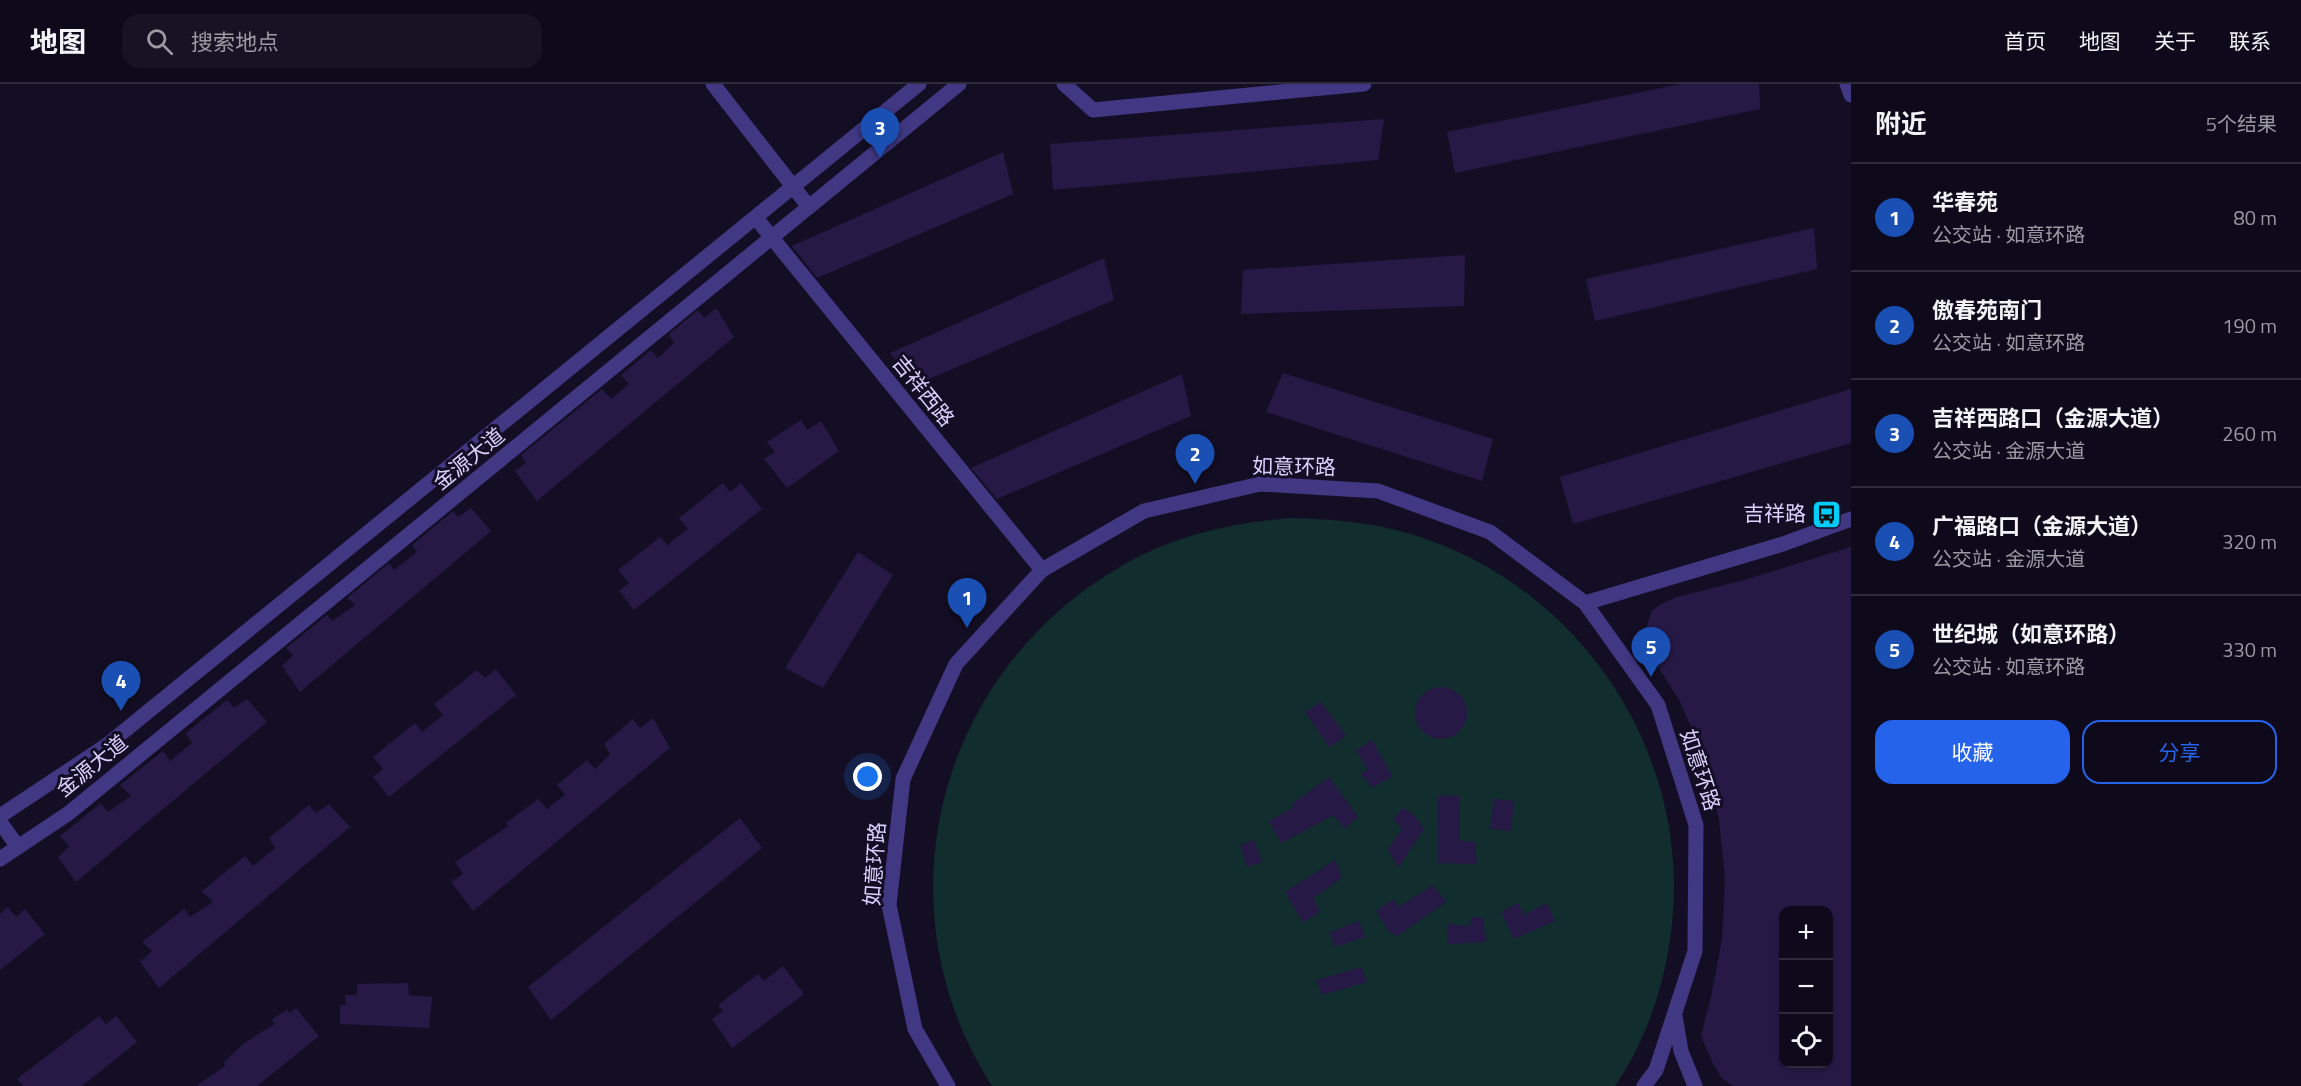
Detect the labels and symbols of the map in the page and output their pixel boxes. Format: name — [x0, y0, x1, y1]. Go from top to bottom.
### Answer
pin: 3 — [860, 109, 900, 158]
street label: 吉祥西路 — [885, 348, 963, 433]
street label: 金源大道 — [426, 419, 511, 497]
pin: 2 — [1176, 434, 1214, 484]
street label: 如意环路 — [1252, 449, 1336, 483]
place label: 吉祥路 — [1743, 497, 1806, 529]
bus stop icon: 吉祥路 — [1811, 498, 1843, 530]
pin: 1 — [948, 578, 986, 628]
pin: 5 — [1632, 628, 1670, 677]
pin: 4 — [102, 662, 140, 711]
street label: 如意环路 — [1673, 725, 1729, 815]
street label: 金源大道 — [49, 726, 134, 804]
your location — [853, 762, 882, 791]
street label: 如意环路 — [855, 821, 893, 907]

